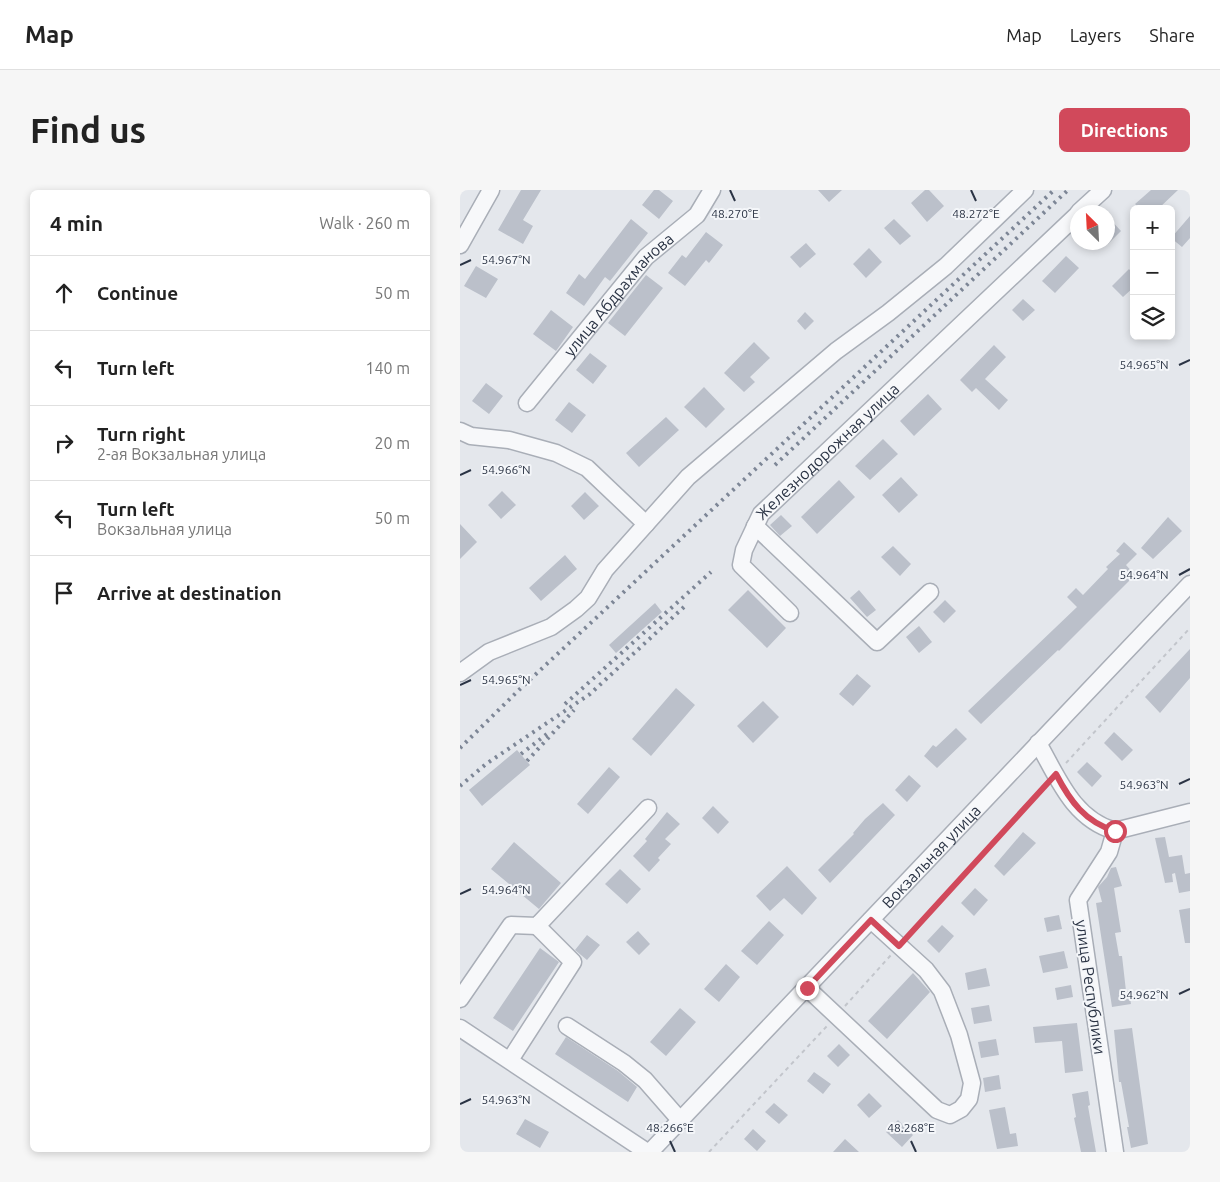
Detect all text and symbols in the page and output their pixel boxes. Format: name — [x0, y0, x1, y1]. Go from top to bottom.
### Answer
text: Map — [25, 21, 74, 48]
text: Map — [1006, 25, 1042, 45]
text: Layers — [1070, 25, 1121, 45]
text: Share — [1149, 25, 1195, 45]
button: Directions — [1059, 108, 1190, 152]
text: Find us — [30, 110, 146, 150]
north arrow — [1070, 205, 1115, 250]
map controls — [1130, 205, 1175, 340]
button: + — [1130, 205, 1175, 250]
text: 48.270°E — [711, 207, 759, 220]
text: 48.272°E — [952, 207, 1000, 220]
text: 4 min — [50, 211, 103, 235]
text: Walk · 260 m — [319, 214, 410, 232]
street label: улица Абдрахманова — [560, 229, 677, 360]
button: − — [1130, 250, 1175, 295]
text: 54.967°N — [481, 253, 531, 266]
icon: ahead — [50, 279, 78, 307]
text: Continue — [97, 282, 178, 304]
text: 50 m — [374, 284, 410, 302]
button: layers — [1130, 295, 1175, 340]
icon: left — [50, 354, 78, 382]
text: Turn left — [97, 357, 175, 379]
text: 54.965°N — [1119, 358, 1169, 371]
text: 140 m — [365, 359, 410, 377]
street label: Железнодорожная улица — [752, 379, 902, 523]
text: Turn right — [97, 423, 185, 445]
icon: right — [50, 429, 78, 457]
text: 20 m — [374, 434, 410, 452]
text: 2-ая Вокзальная улица — [97, 445, 266, 463]
text: 54.966°N — [481, 463, 531, 476]
text: Turn left — [97, 498, 175, 520]
icon: left — [50, 504, 78, 532]
text: 50 m — [374, 509, 410, 527]
text: Вокзальная улица — [97, 520, 232, 538]
text: 54.964°N — [1119, 568, 1169, 581]
icon: arrive — [50, 579, 78, 607]
text: Arrive at destination — [97, 582, 282, 604]
text: 54.965°N — [481, 673, 531, 686]
text: 54.963°N — [1119, 778, 1169, 791]
street label: Вокзальная улица — [878, 801, 984, 911]
route start — [1104, 820, 1127, 843]
text: 54.964°N — [481, 883, 531, 896]
street label: улица Республики — [1073, 919, 1109, 1055]
route end — [796, 977, 819, 1000]
text: 54.962°N — [1119, 988, 1169, 1001]
text: 54.963°N — [481, 1093, 531, 1106]
text: 48.266°E — [646, 1121, 694, 1134]
text: 48.268°E — [887, 1121, 935, 1134]

